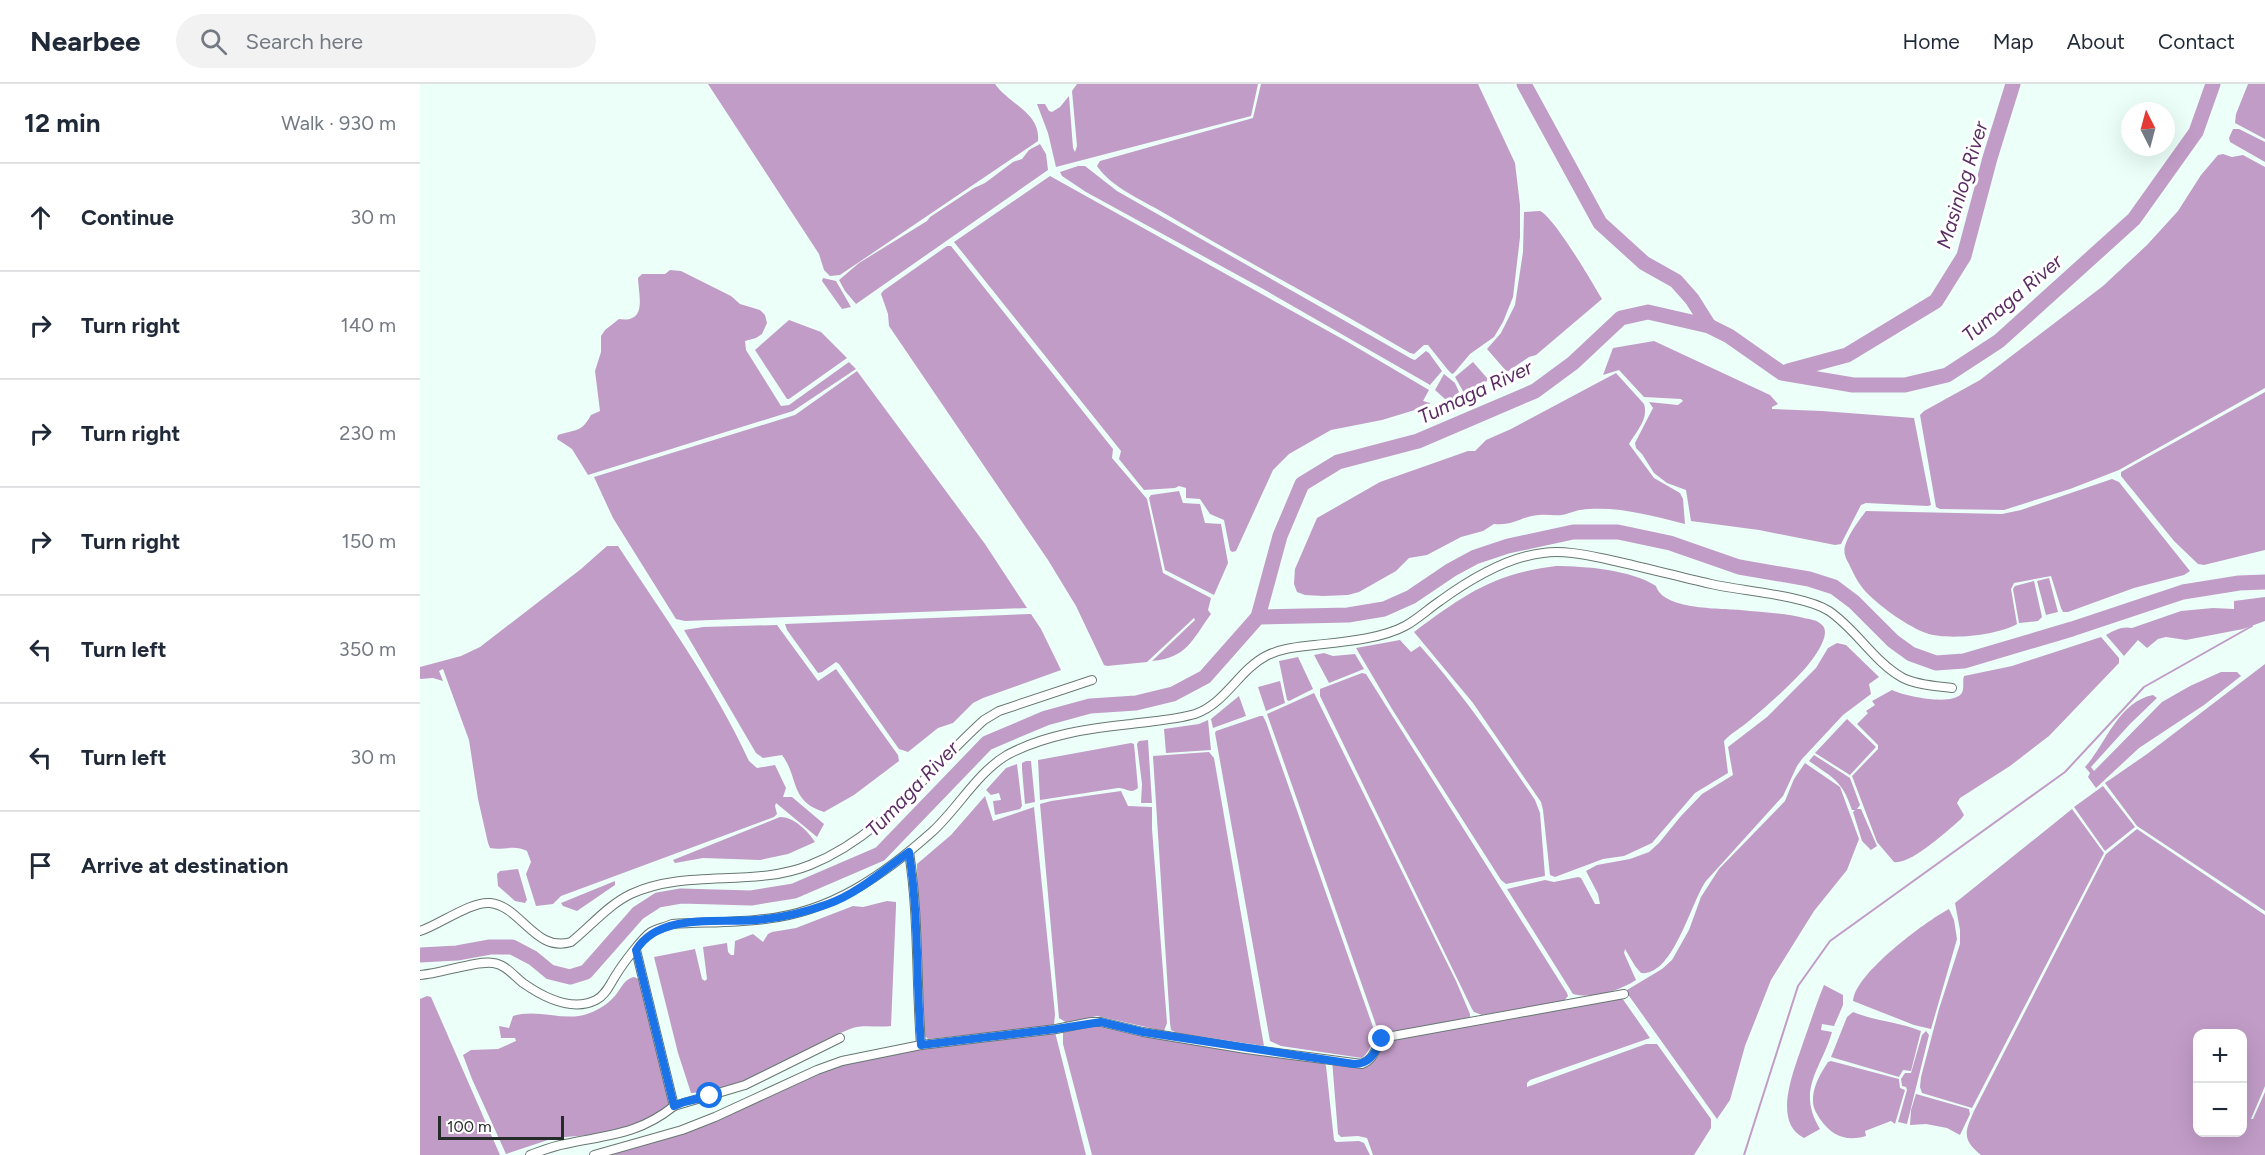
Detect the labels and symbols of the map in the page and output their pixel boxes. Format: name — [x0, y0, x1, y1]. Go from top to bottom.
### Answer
north arrow — [2121, 102, 2175, 156]
water label: Masinlog River — [1931, 117, 1993, 251]
water label: Tumaga River — [1957, 248, 2068, 347]
water label: Tumaga River — [1414, 355, 1537, 429]
water label: Tumaga River — [860, 735, 964, 842]
route end — [1368, 1025, 1394, 1051]
route start — [696, 1082, 722, 1108]
scale bar — [438, 1113, 564, 1140]

